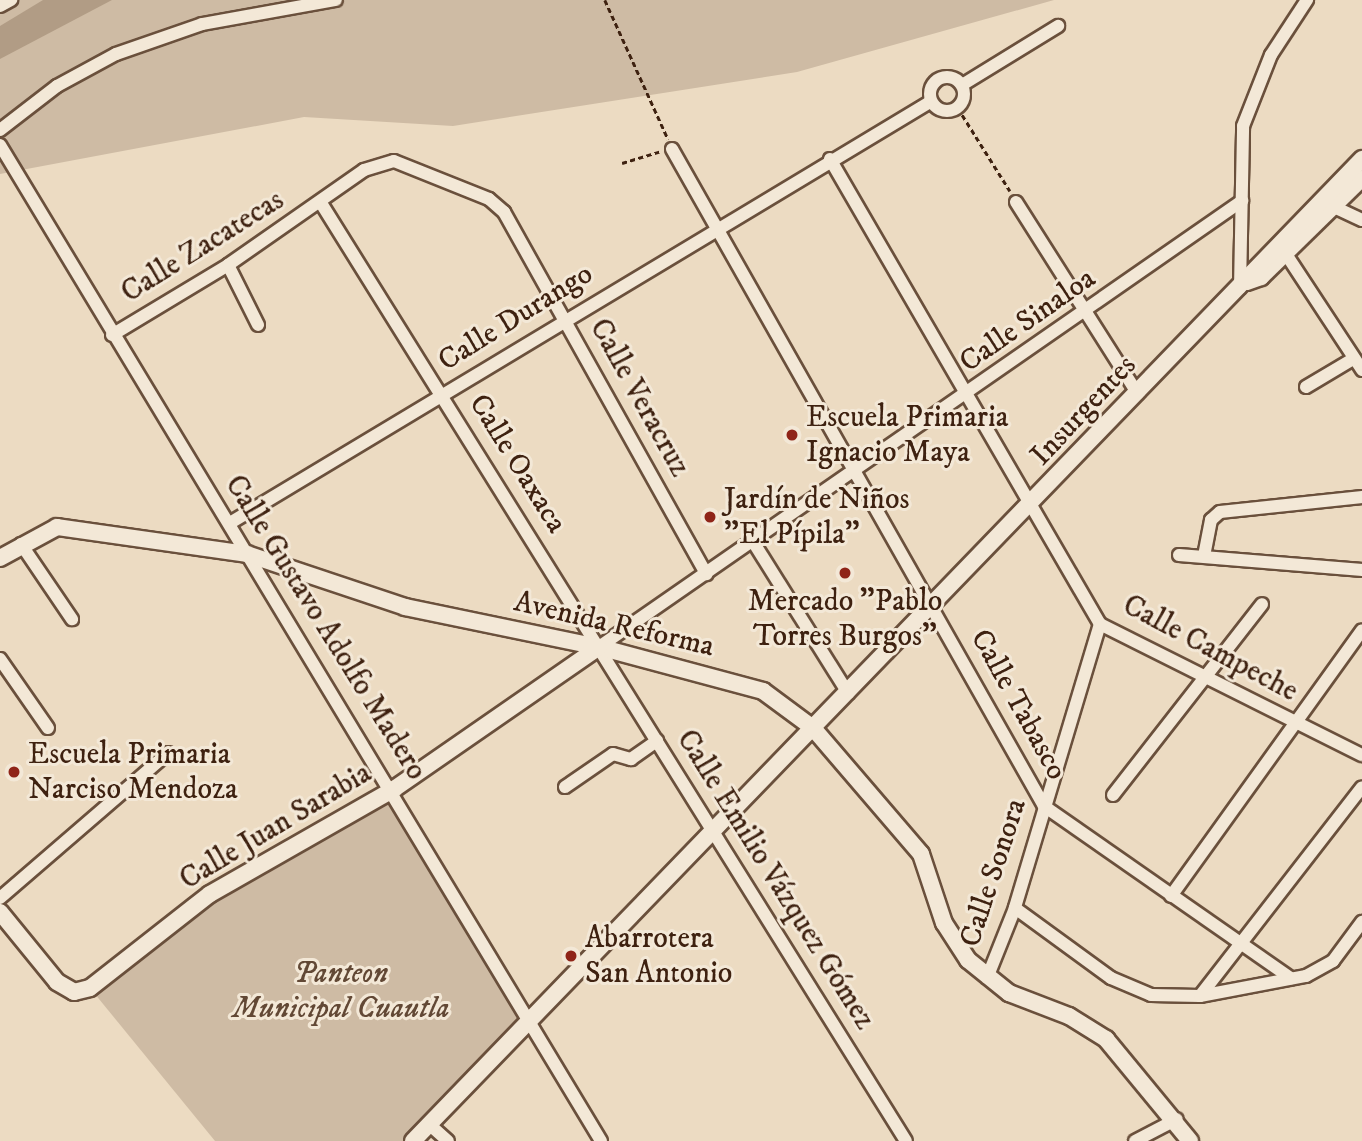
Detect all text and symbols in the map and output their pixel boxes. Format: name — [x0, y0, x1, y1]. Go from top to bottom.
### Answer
street label: Calle Zacatecas — [115, 183, 291, 311]
street label: Calle Durango — [432, 256, 600, 380]
street label: Calle Sinaloa — [953, 261, 1103, 381]
street label: Calle Veracruz — [581, 313, 697, 483]
street label: Insurgentes — [1024, 348, 1144, 474]
street label: Calle Oaxaca — [460, 388, 574, 540]
place label: Escuela Primaria Ignacio Maya — [806, 400, 1009, 470]
marker: Escuela Primaria Ignacio Maya — [784, 427, 800, 443]
street label: Calle Gustavo Adolfo Madero — [216, 469, 434, 787]
place label: Jardín de Niños "El Pípila" — [724, 482, 910, 552]
marker: Jardín de Niños "El Pípila" — [702, 509, 718, 525]
marker: Mercado "Pablo Torres Burgos" — [837, 565, 853, 581]
street label: Avenida Reforma — [510, 584, 718, 666]
place label: Mercado "Pablo Torres Burgos" — [748, 584, 942, 654]
street label: Calle Campeche — [1116, 588, 1304, 710]
street label: Calle Tabasco — [962, 623, 1074, 787]
street label: Calle Emilio Vázquez Gómez — [668, 724, 882, 1036]
place label: Escuela Primaria Narciso Mendoza — [28, 737, 238, 808]
street label: Calle Juan Sarabia — [174, 756, 378, 898]
marker: Escuela Primaria Narciso Mendoza — [6, 764, 22, 780]
street label: Calle Sonora — [953, 794, 1035, 952]
place label: Abarrotera San Antonio — [585, 921, 732, 992]
marker: Abarrotera San Antonio — [563, 948, 579, 964]
park label: Panteon Municipal Cuautla — [233, 956, 449, 1026]

